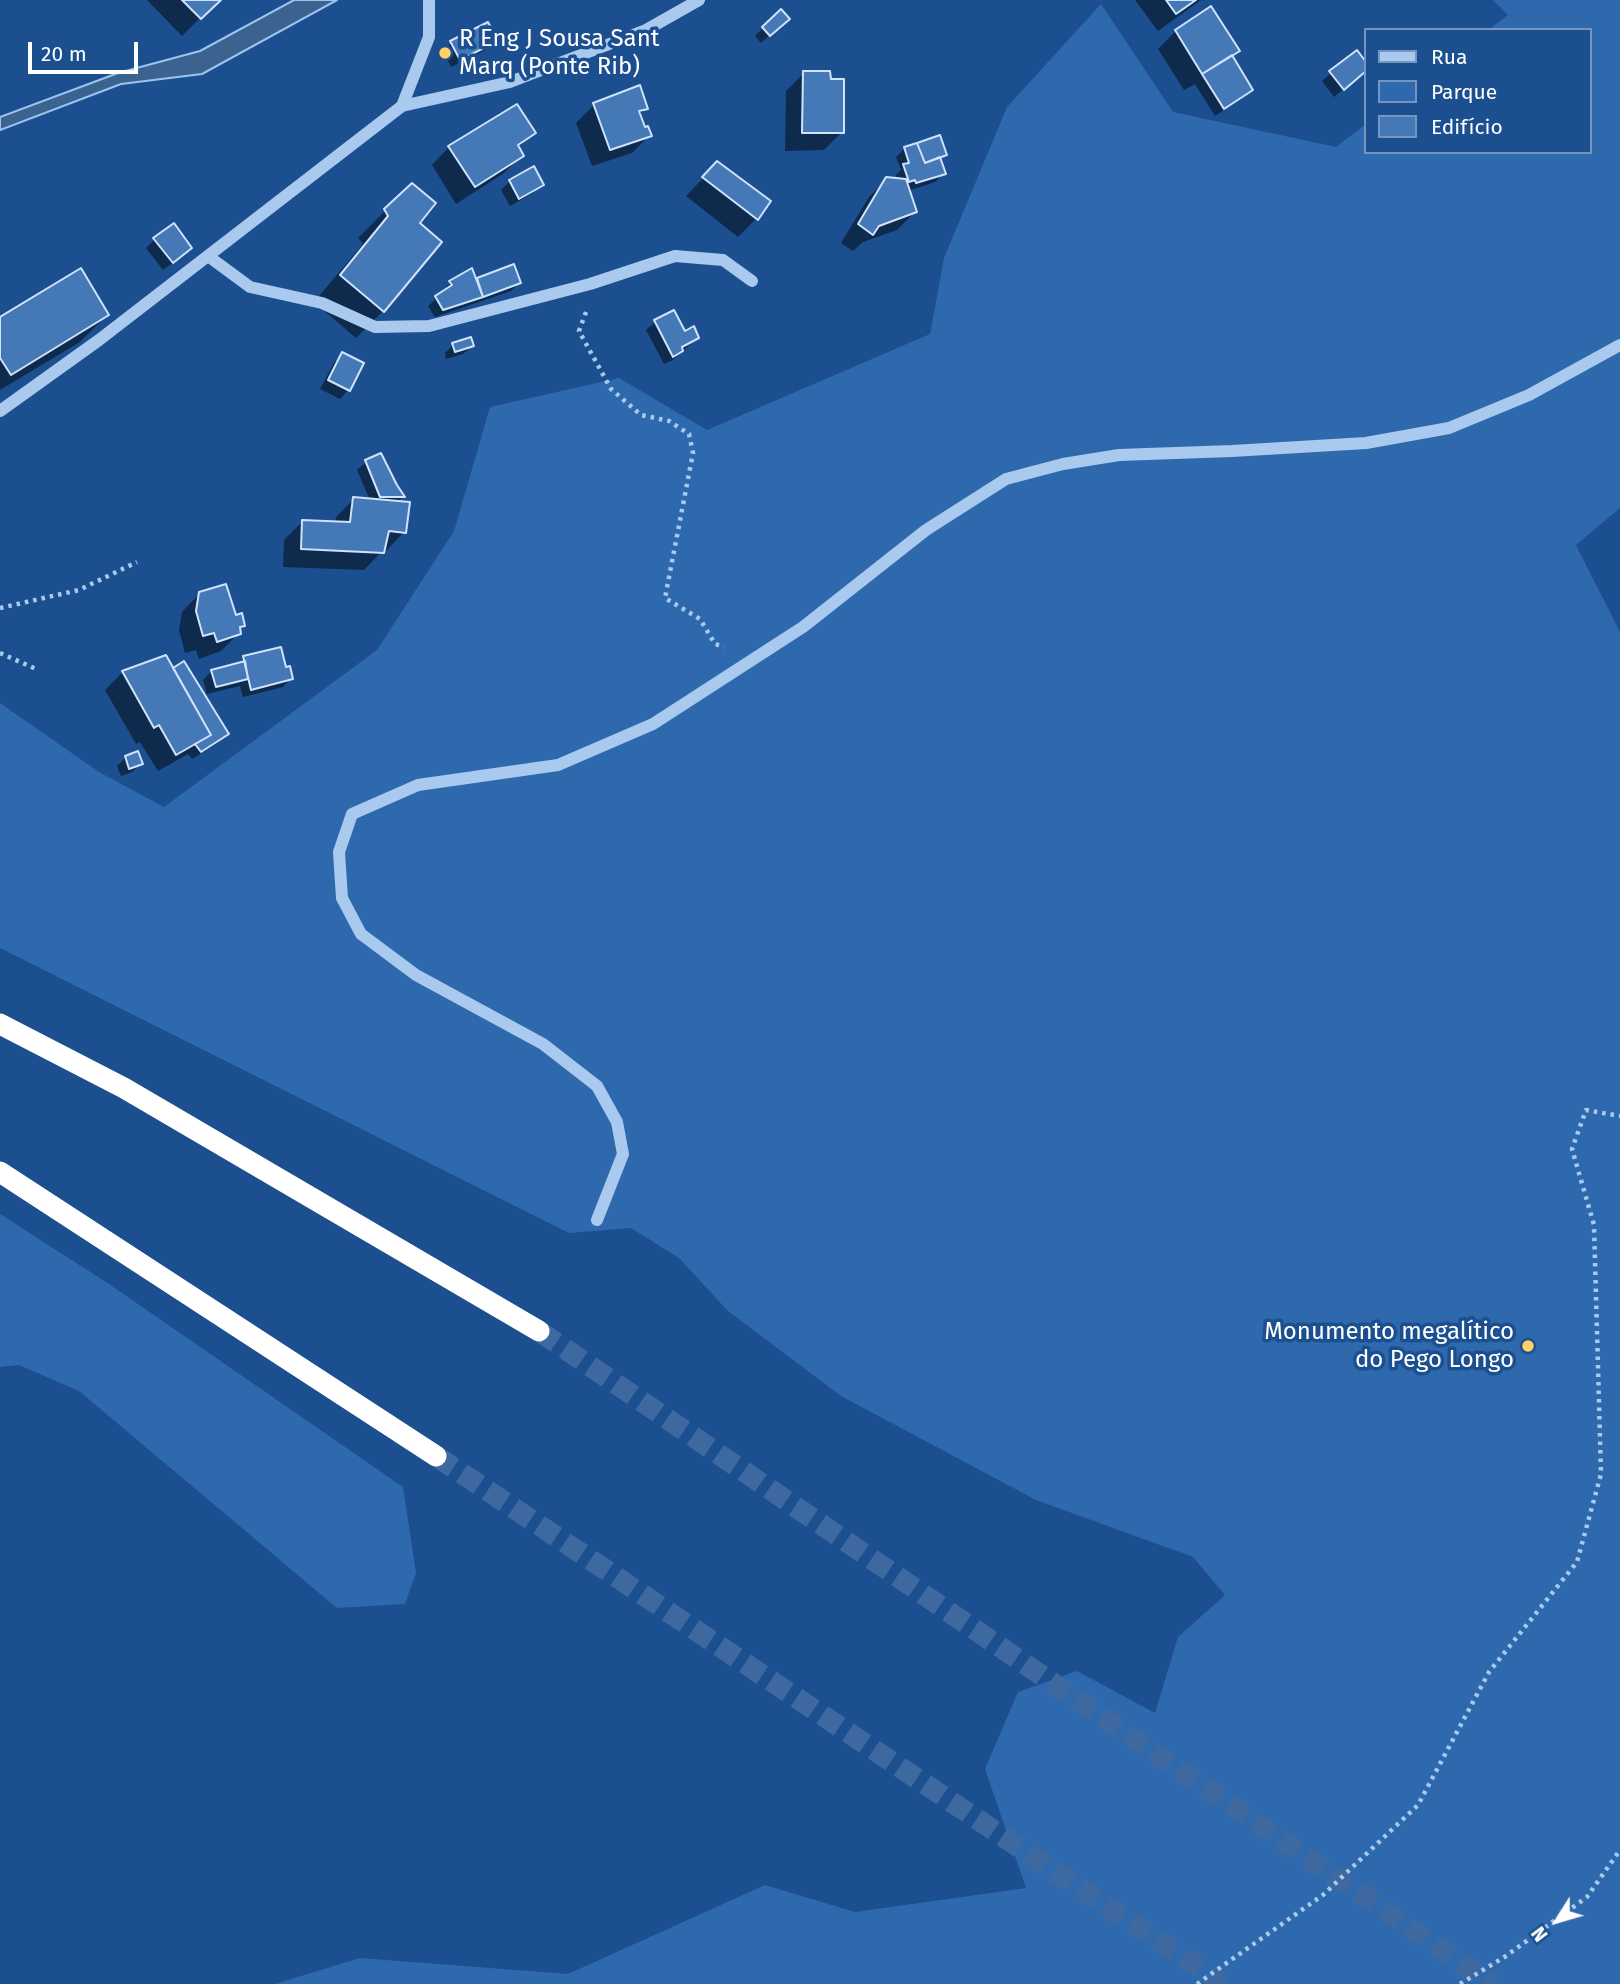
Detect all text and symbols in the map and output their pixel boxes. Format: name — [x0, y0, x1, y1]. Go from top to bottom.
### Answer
place label: R Eng J Sousa Sant Marq (Ponte Rib) — [459, 25, 659, 81]
scale bar — [32, 28, 142, 72]
legend — [1364, 28, 1592, 154]
text: 20 m — [41, 41, 87, 67]
text: Rua — [1431, 44, 1467, 70]
marker: R Eng J Sousa Sant Marq (Ponte Rib) — [437, 45, 453, 61]
text: Parque — [1431, 79, 1497, 105]
text: Edifício — [1431, 114, 1503, 140]
place label: Monumento megalítico do Pego Longo — [1264, 1318, 1514, 1374]
marker: Monumento megalítico do Pego Longo — [1520, 1338, 1536, 1354]
north arrow — [1522, 1886, 1592, 1956]
text: N — [1527, 1922, 1553, 1946]

